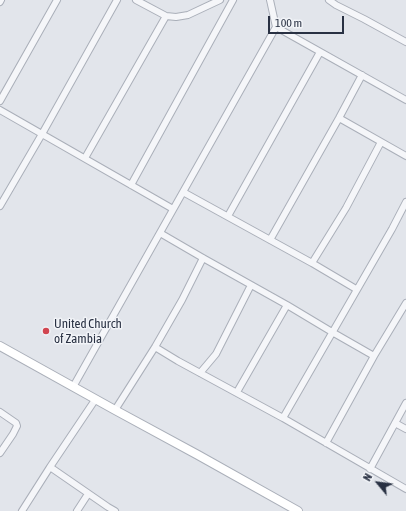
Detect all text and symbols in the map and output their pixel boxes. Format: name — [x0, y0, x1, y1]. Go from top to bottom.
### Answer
scale bar — [270, 8, 346, 34]
text: 100 m — [275, 16, 302, 30]
place label: United Church of Zambia — [54, 316, 122, 347]
marker: United Church of Zambia — [41, 326, 51, 336]
north arrow — [358, 463, 398, 503]
text: N — [361, 471, 374, 483]

